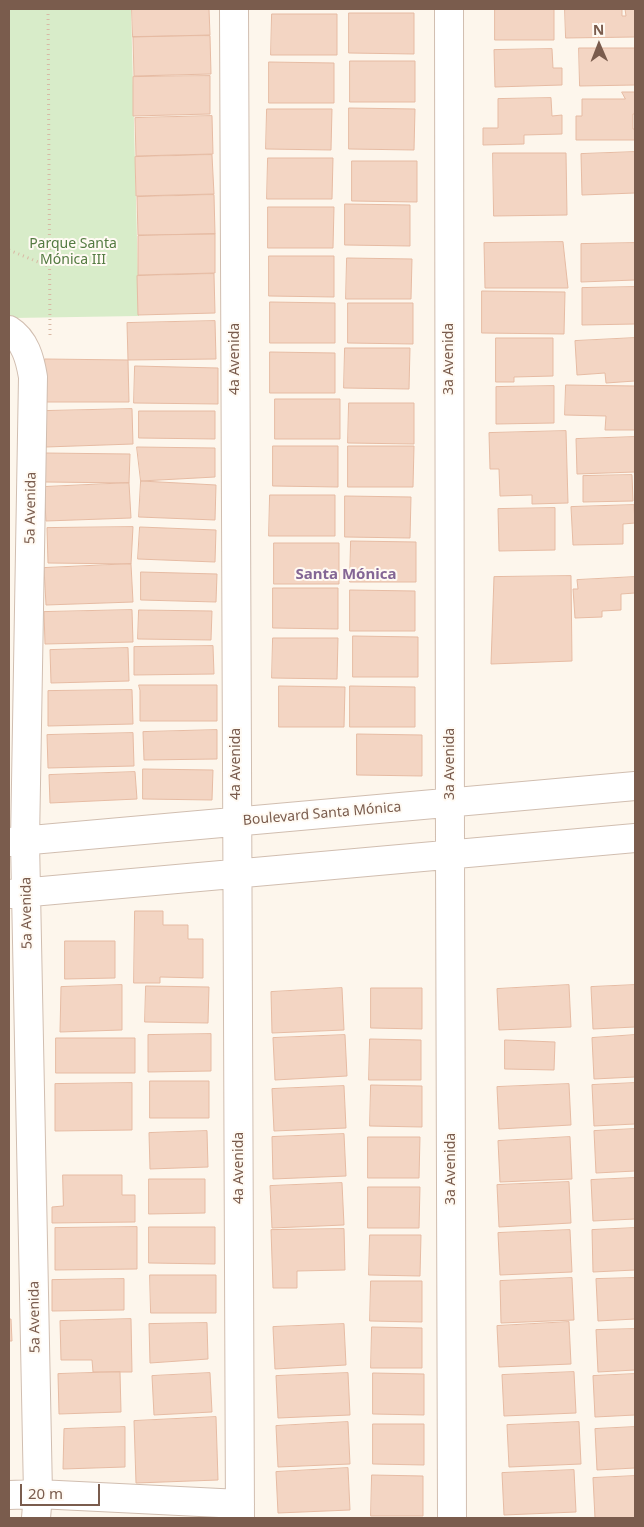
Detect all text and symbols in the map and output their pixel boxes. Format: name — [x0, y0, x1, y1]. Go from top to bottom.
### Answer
north arrow — [574, 20, 624, 70]
text: N — [593, 20, 605, 39]
park label: Parque Santa Mónica III — [29, 236, 117, 268]
street label: 4a Avenida — [227, 323, 243, 395]
street label: 3a Avenida — [441, 323, 457, 395]
street label: 5a Avenida — [22, 472, 40, 544]
district label: Santa Mónica — [296, 566, 396, 584]
street label: 4a Avenida — [228, 728, 244, 800]
street label: 3a Avenida — [442, 728, 458, 800]
street label: Boulevard Santa Mónica — [242, 799, 402, 829]
street label: 5a Avenida — [18, 877, 36, 949]
street label: 4a Avenida — [231, 1132, 247, 1204]
street label: 3a Avenida — [443, 1133, 459, 1205]
street label: 5a Avenida — [26, 1281, 44, 1353]
scale bar — [22, 1474, 102, 1506]
text: 20 m — [28, 1483, 63, 1503]

